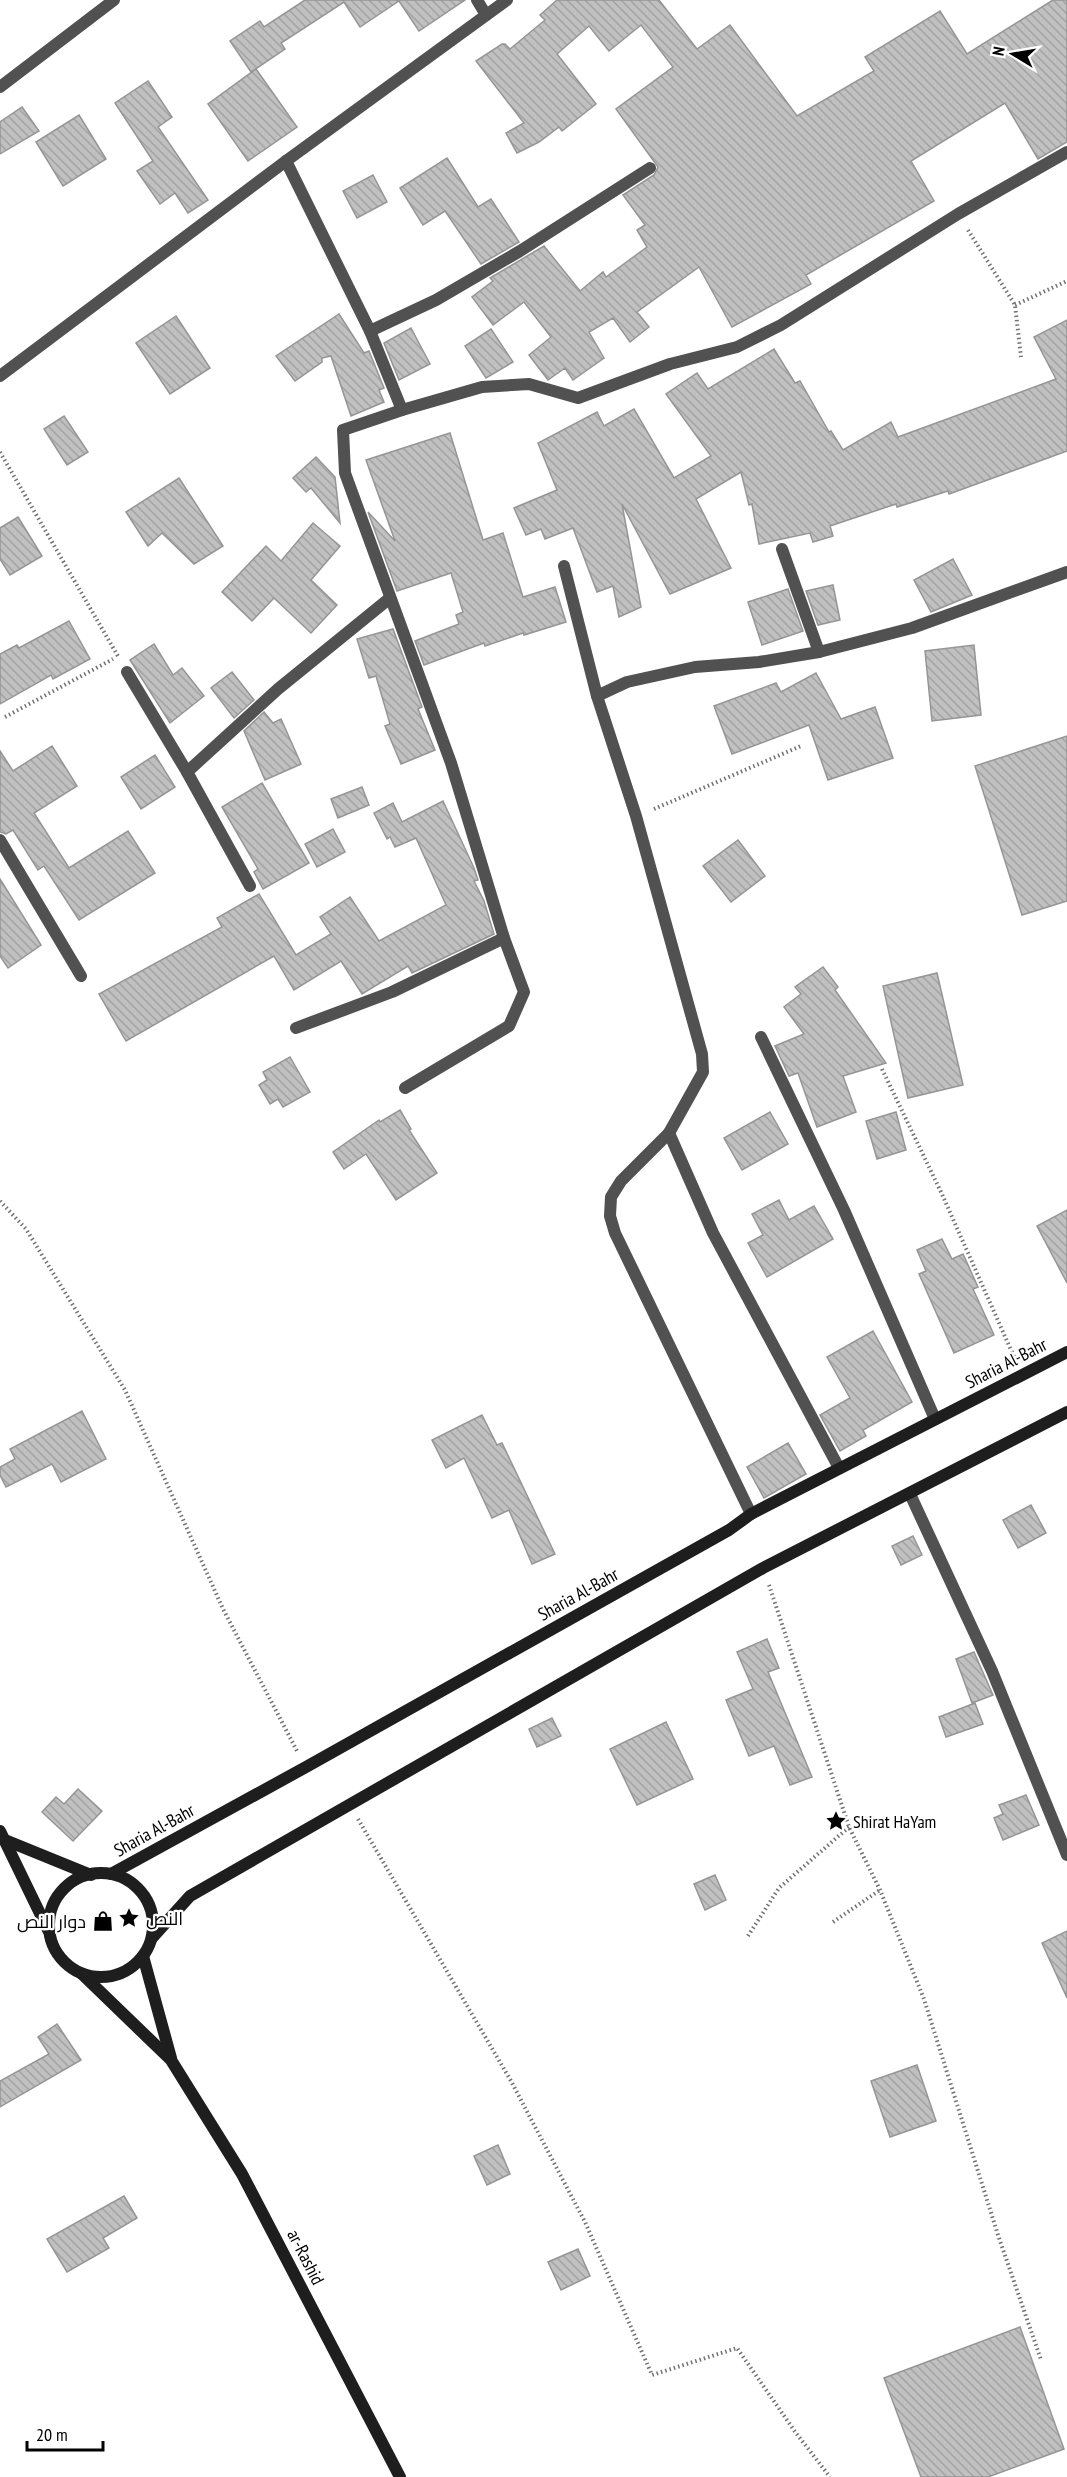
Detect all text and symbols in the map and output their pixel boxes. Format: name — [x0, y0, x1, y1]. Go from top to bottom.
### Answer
north arrow — [983, 24, 1043, 84]
text: N — [988, 45, 1009, 57]
street label: Sharia Al-Bahr — [961, 1333, 1051, 1393]
street label: Sharia Al-Bahr — [534, 1562, 622, 1626]
street label: Sharia Al-Bahr — [110, 1798, 198, 1862]
place icon: Shirat HaYam — [824, 1809, 848, 1833]
place label: Shirat HaYam — [853, 1810, 936, 1833]
place icon: النص — [117, 1906, 141, 1930]
place label: النص — [146, 1907, 183, 1930]
shop icon: دوار النص — [91, 1909, 115, 1933]
place label: دوار النص — [17, 1910, 86, 1933]
street label: ar-Rashid — [282, 2226, 330, 2288]
scale bar — [27, 2414, 104, 2452]
text: 20 m — [36, 2423, 68, 2446]

